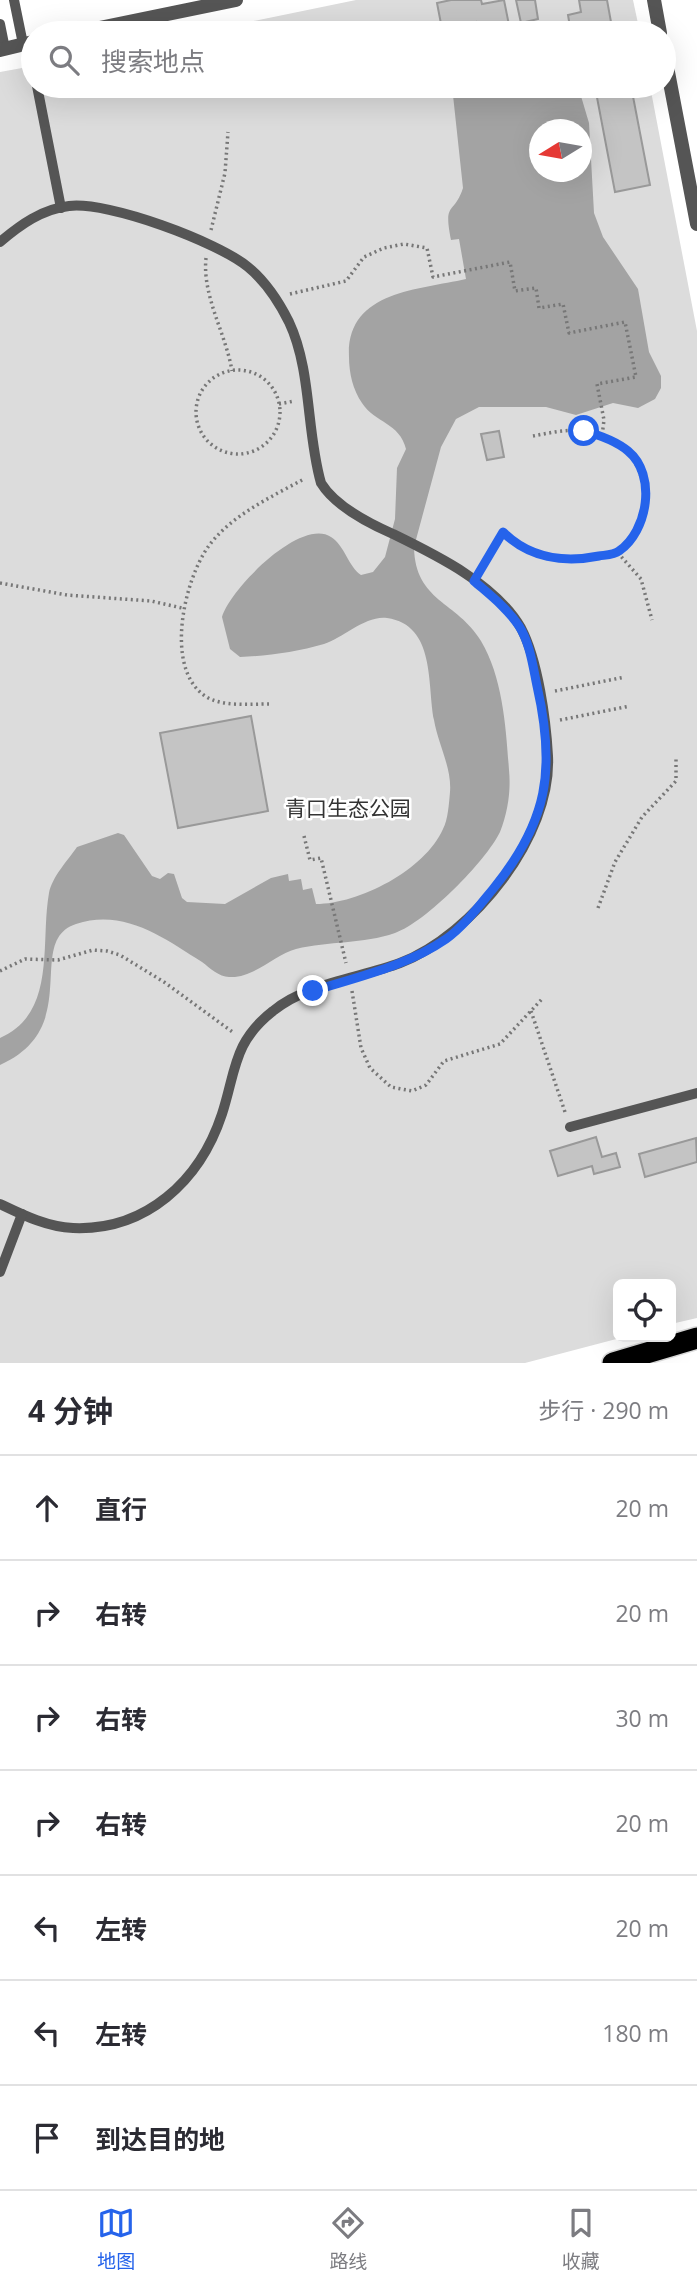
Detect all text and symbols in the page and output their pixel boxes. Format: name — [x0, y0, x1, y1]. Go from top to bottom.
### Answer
search box — [21, 21, 676, 98]
icon: search — [45, 41, 83, 79]
text: 搜索地点 — [101, 43, 205, 79]
north arrow — [529, 119, 592, 182]
route start — [568, 415, 599, 446]
park label: 青口生态公园 — [285, 794, 411, 822]
route end — [297, 975, 328, 1006]
map controls — [613, 1279, 676, 1342]
button: locate — [613, 1279, 676, 1342]
text: 4 分钟 — [28, 1390, 113, 1431]
text: 步行 · 290 m — [538, 1394, 669, 1426]
icon: ahead — [28, 1489, 66, 1527]
text: 直行 — [95, 1491, 147, 1527]
text: 20 m — [615, 1492, 669, 1524]
icon: right — [28, 1594, 66, 1632]
text: 右转 — [95, 1596, 147, 1632]
text: 20 m — [615, 1597, 669, 1629]
icon: right — [28, 1699, 66, 1737]
text: 右转 — [95, 1701, 147, 1737]
text: 30 m — [615, 1702, 669, 1734]
icon: right — [28, 1804, 66, 1842]
text: 右转 — [95, 1806, 147, 1842]
text: 20 m — [615, 1807, 669, 1839]
icon: left — [28, 1909, 66, 1947]
text: 左转 — [95, 1911, 147, 1947]
text: 20 m — [615, 1912, 669, 1944]
icon: left — [28, 2014, 66, 2052]
text: 左转 — [95, 2016, 147, 2052]
text: 180 m — [602, 2017, 669, 2049]
icon: arrive — [28, 2119, 66, 2157]
text: 到达目的地 — [95, 2121, 225, 2157]
tab: 地图 — [97, 2204, 135, 2274]
tab: 路线 — [329, 2204, 368, 2274]
tab: 收藏 — [562, 2204, 600, 2274]

